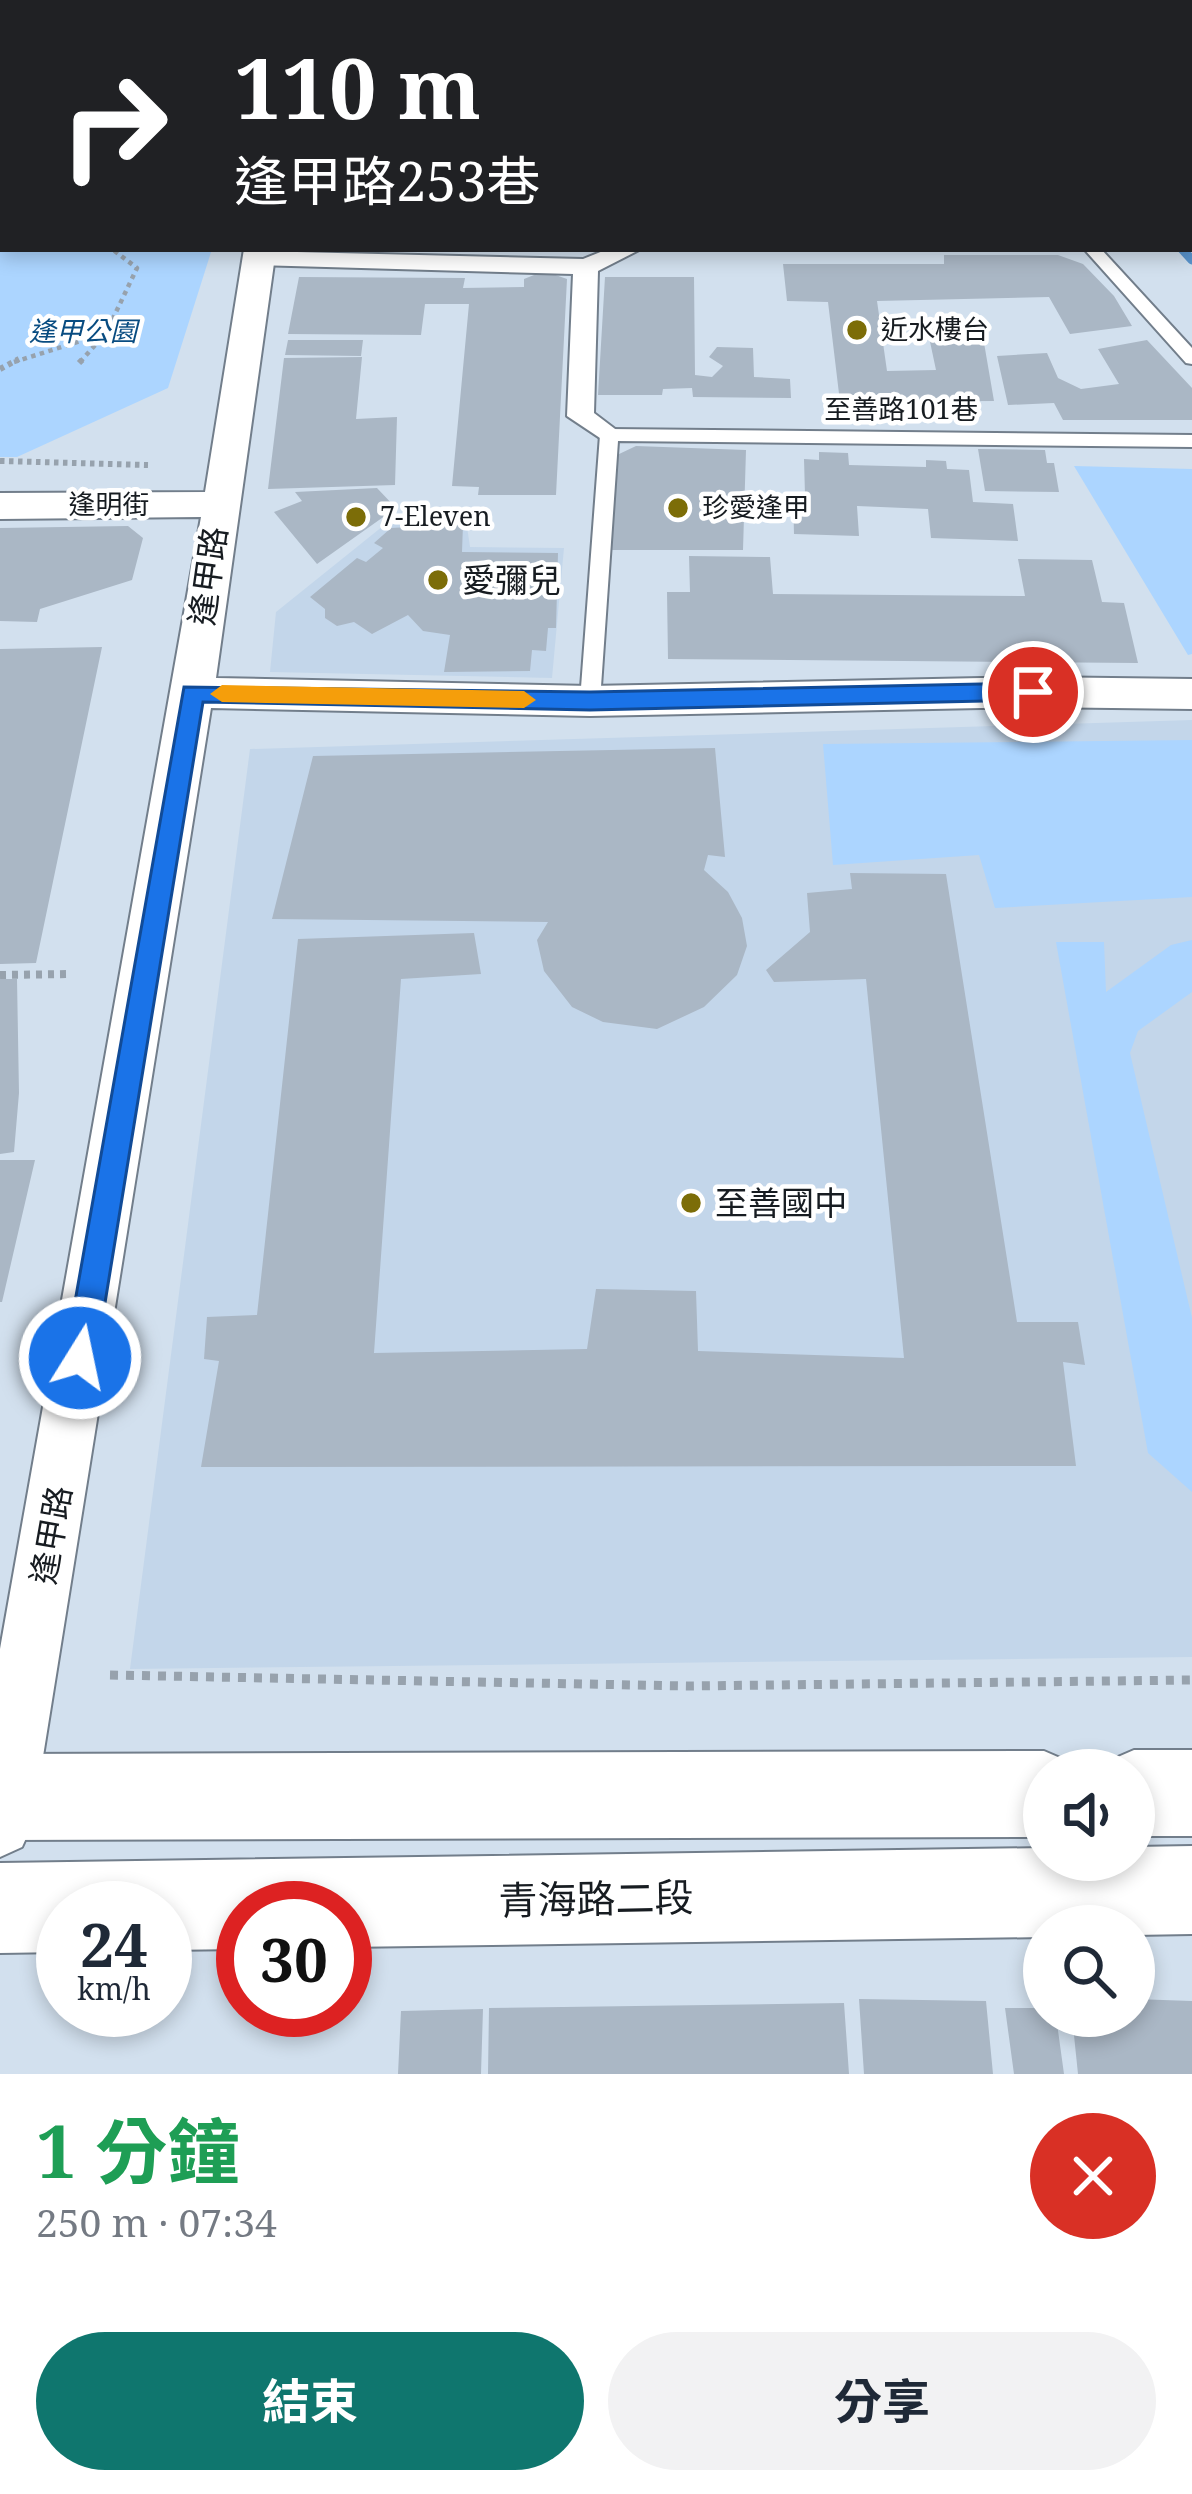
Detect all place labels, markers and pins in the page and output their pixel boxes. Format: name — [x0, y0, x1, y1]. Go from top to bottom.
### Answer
place label: 近水樓台 — [881, 310, 989, 347]
marker: 近水樓台 — [844, 317, 870, 343]
place label: 珍愛逢甲 — [702, 488, 810, 525]
marker: 珍愛逢甲 — [665, 495, 691, 521]
place label: 7-Eleven — [380, 497, 491, 534]
marker: 7-Eleven — [343, 504, 369, 530]
place label: 愛彌兒 — [462, 557, 561, 602]
marker: 愛彌兒 — [425, 567, 451, 593]
pin — [982, 641, 1084, 743]
place label: 至善國中 — [715, 1180, 847, 1225]
marker: 至善國中 — [678, 1190, 704, 1216]

